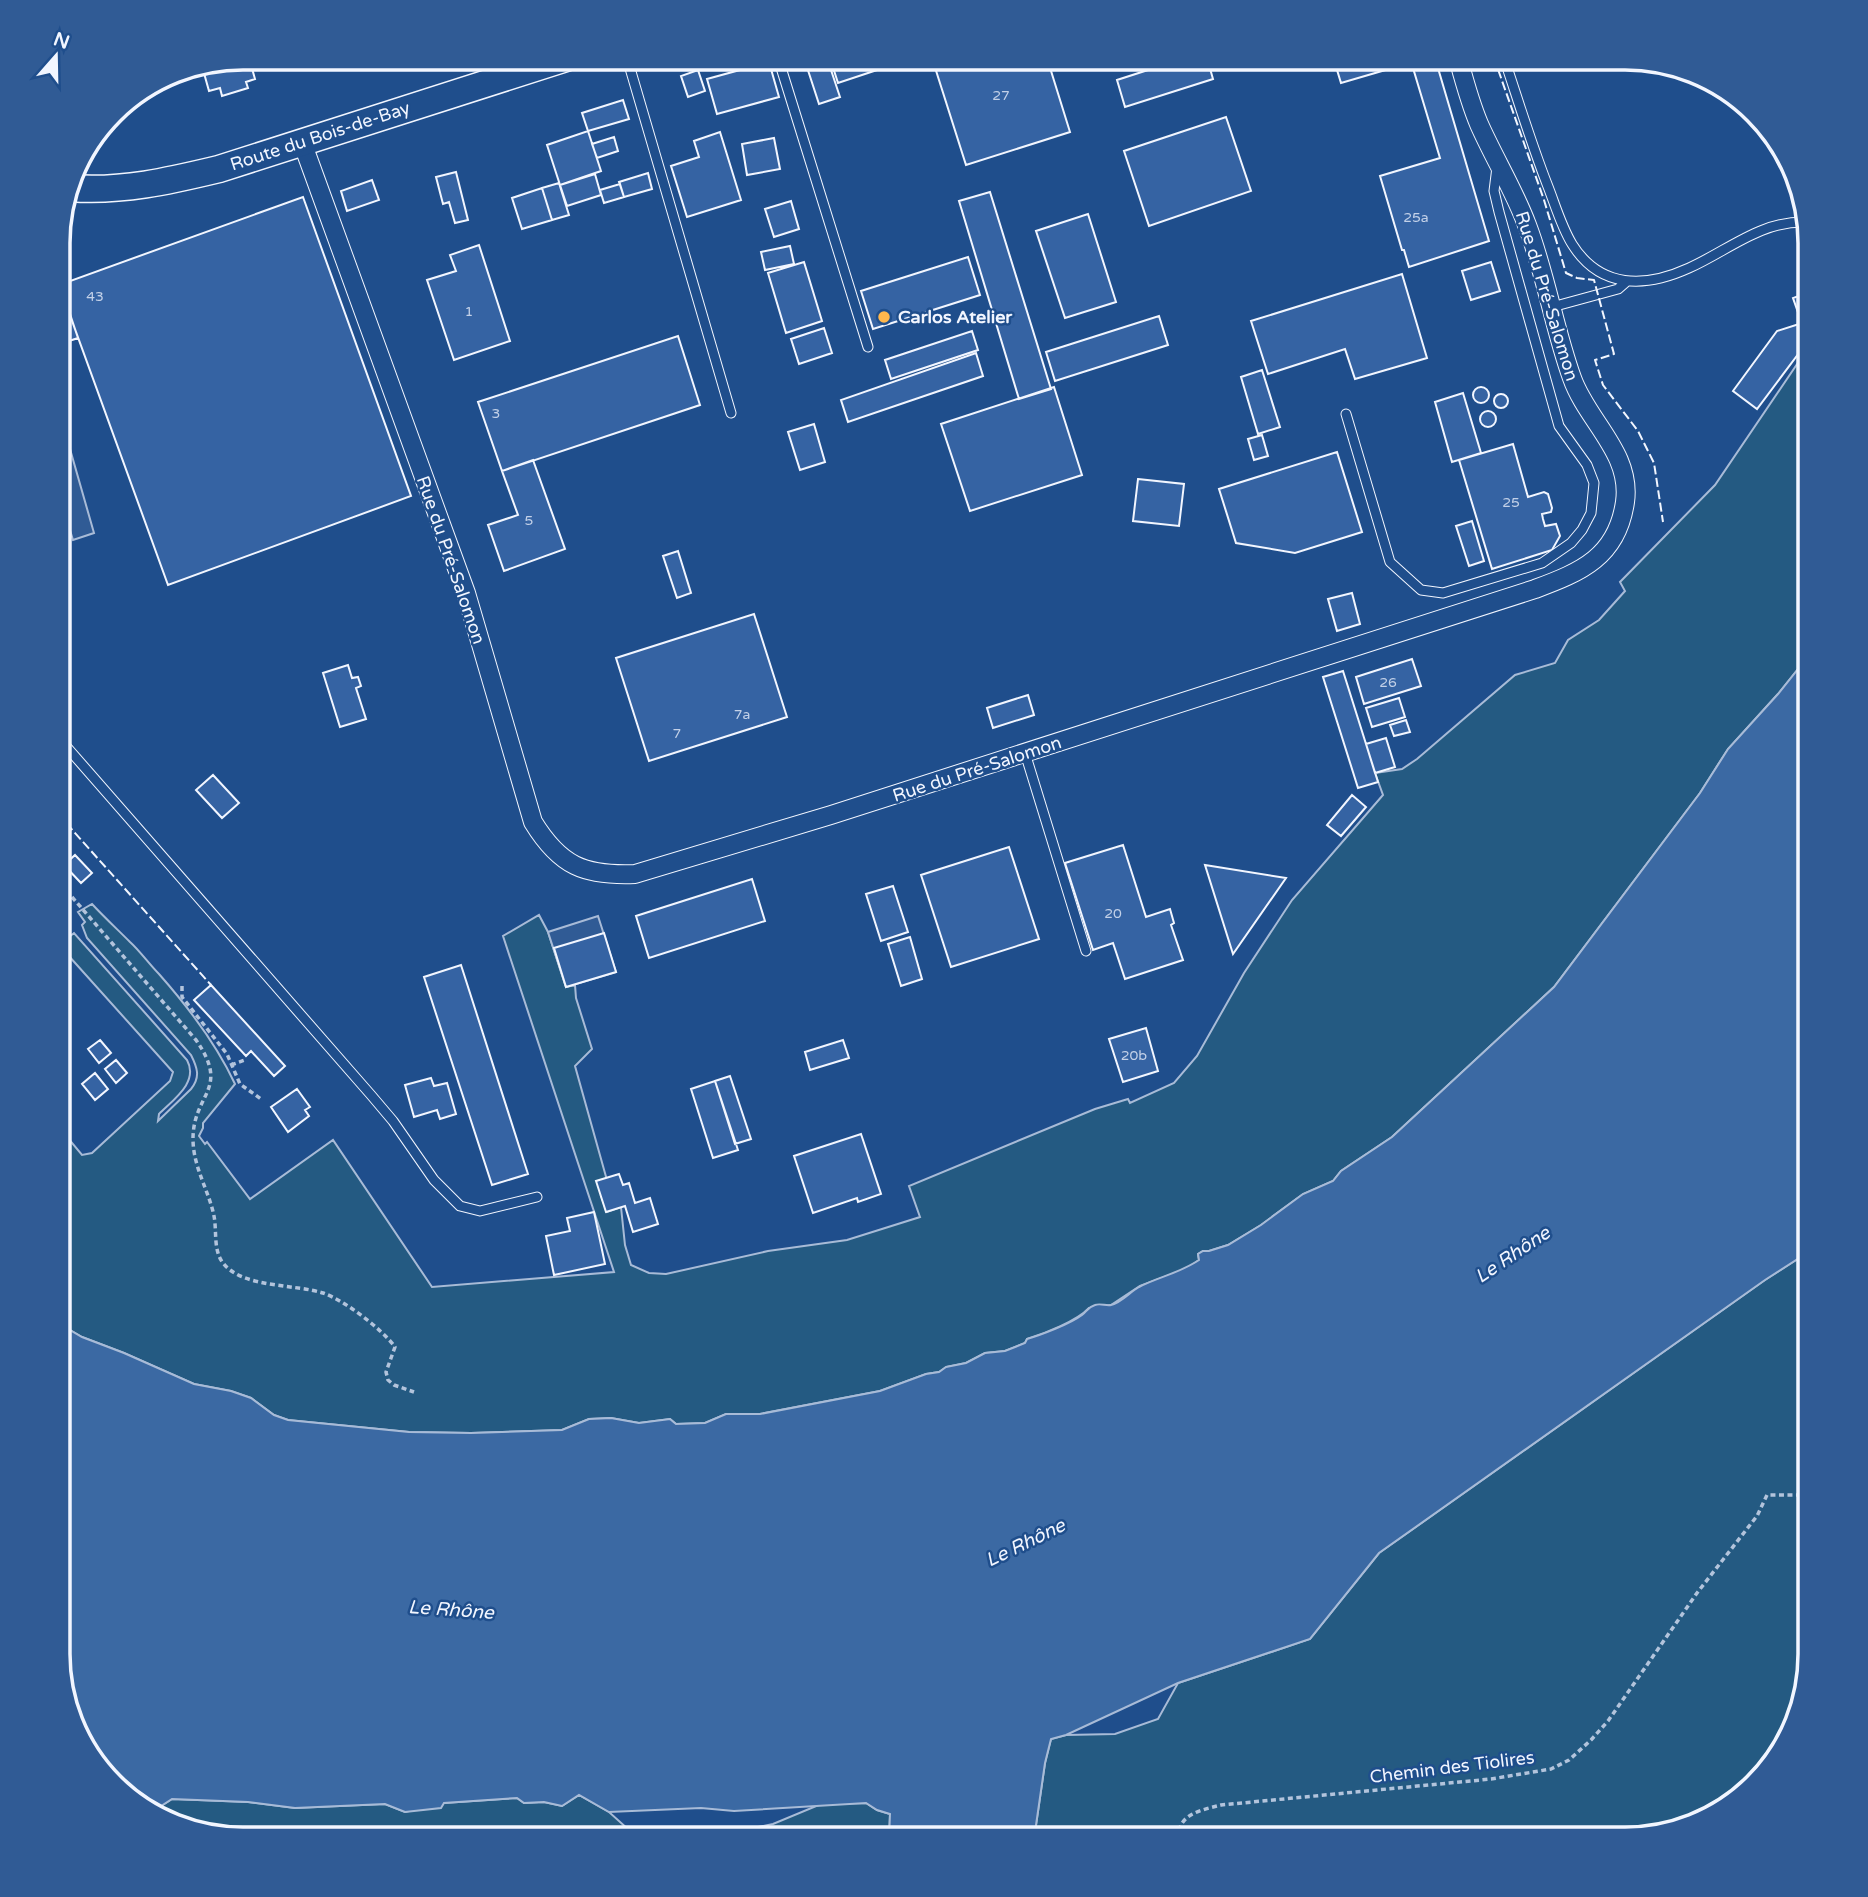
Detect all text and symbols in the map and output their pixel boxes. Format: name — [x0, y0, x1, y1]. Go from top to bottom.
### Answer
north arrow — [21, 21, 91, 91]
text: N — [51, 28, 72, 54]
house number: 27 — [992, 87, 1010, 104]
street label: Route du Bois-de-Bay — [227, 96, 413, 176]
street label: Rue du Pré-Salomon — [1511, 208, 1583, 384]
house number: 25a — [1403, 209, 1429, 226]
house number: 43 — [86, 288, 104, 305]
house number: 1 — [465, 303, 473, 320]
place label: Carlos Atelier — [898, 306, 1013, 328]
marker: Carlos Atelier — [876, 309, 892, 325]
house number: 3 — [492, 405, 500, 422]
street label: Rue du Pré-Salomon — [412, 473, 490, 647]
house number: 25 — [1502, 494, 1520, 511]
house number: 5 — [525, 512, 533, 529]
house number: 26 — [1379, 674, 1397, 691]
house number: 7a — [734, 706, 750, 723]
house number: 7 — [673, 725, 681, 742]
street label: Rue du Pré-Salomon — [890, 731, 1064, 807]
house number: 20 — [1104, 905, 1122, 922]
house number: 20b — [1121, 1047, 1147, 1064]
water label: Le Rhône — [1471, 1221, 1555, 1288]
water label: Le Rhône — [982, 1514, 1070, 1572]
water label: Le Rhône — [407, 1596, 496, 1624]
street label: Chemin des Tiolires — [1368, 1746, 1536, 1788]

